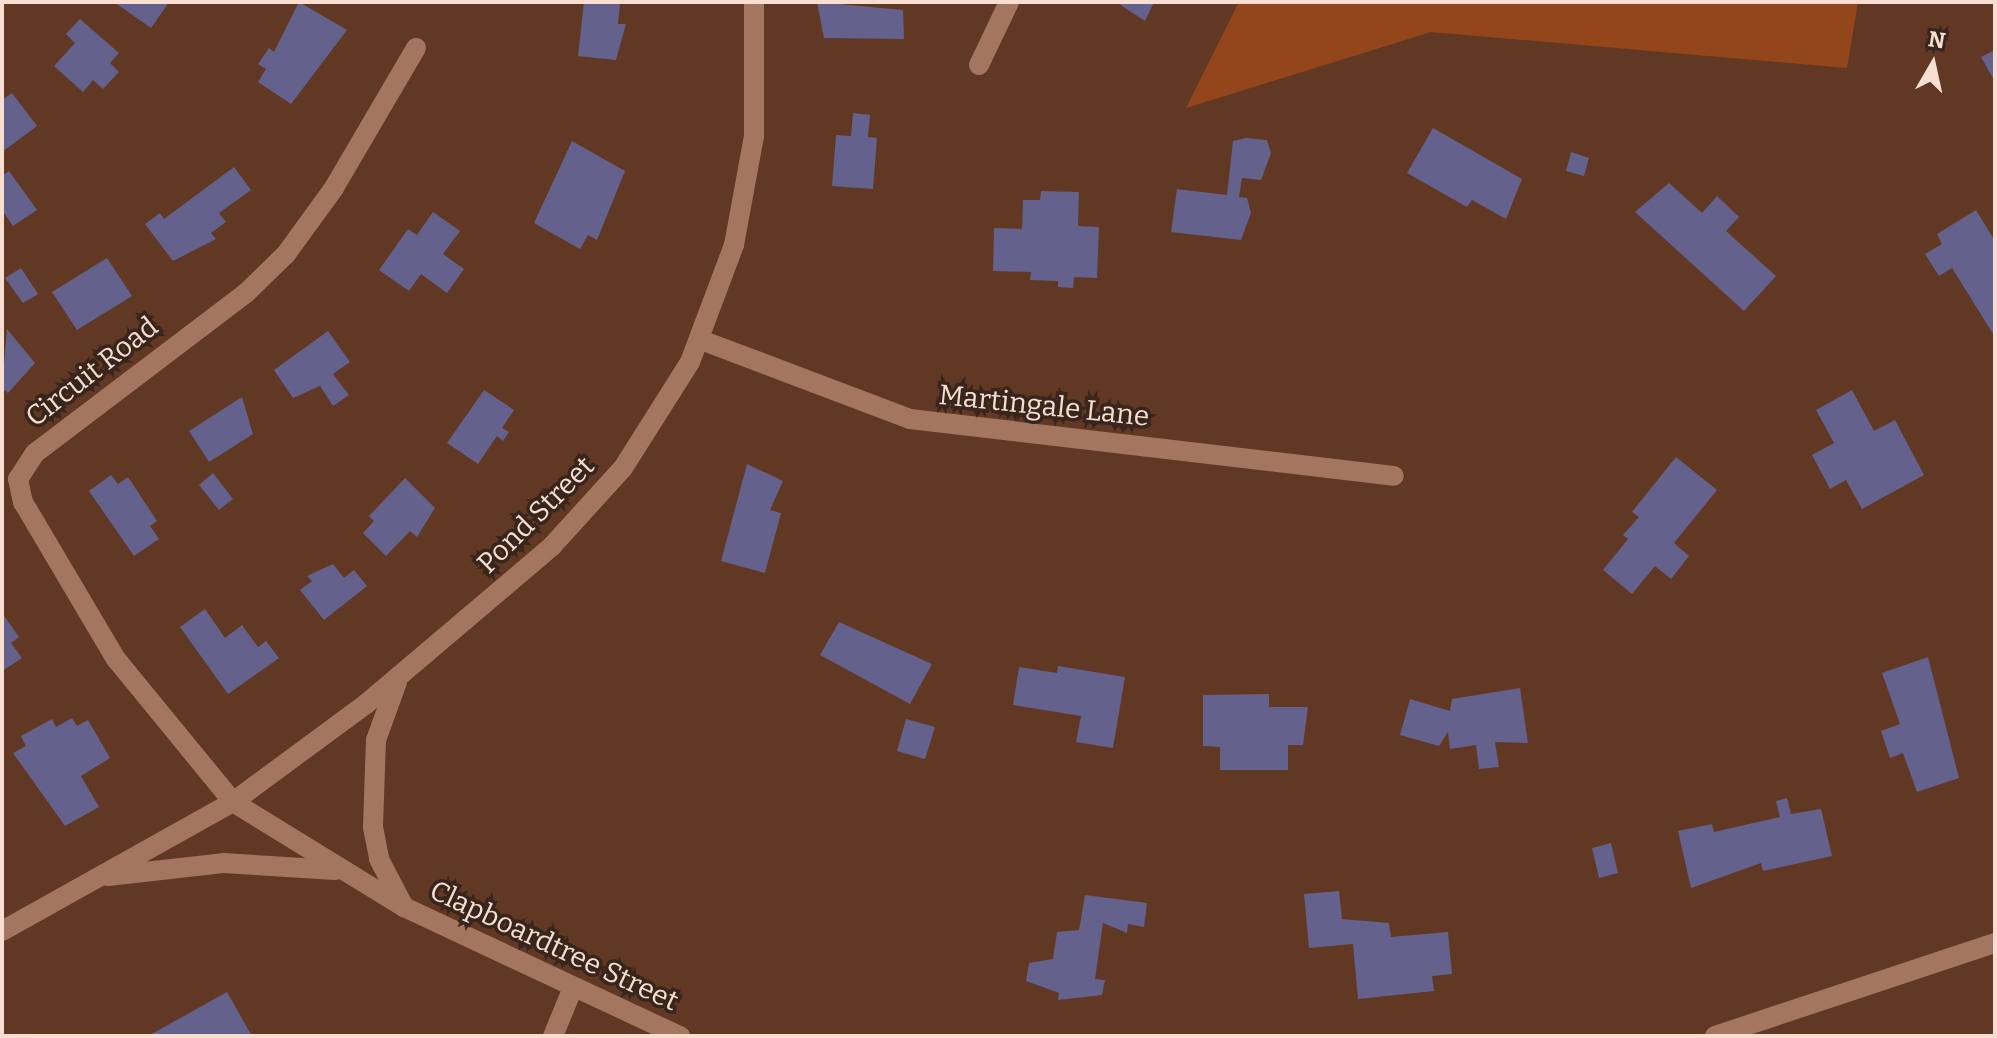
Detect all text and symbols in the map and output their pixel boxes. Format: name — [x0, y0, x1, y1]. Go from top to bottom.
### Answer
north arrow — [1893, 24, 1973, 104]
text: N — [1926, 25, 1947, 54]
street label: Circuit Road — [19, 310, 165, 434]
street label: Martingale Lane — [937, 378, 1151, 434]
street label: Pond Street — [471, 450, 601, 580]
street label: Clapboardtree Street — [425, 874, 683, 1018]

